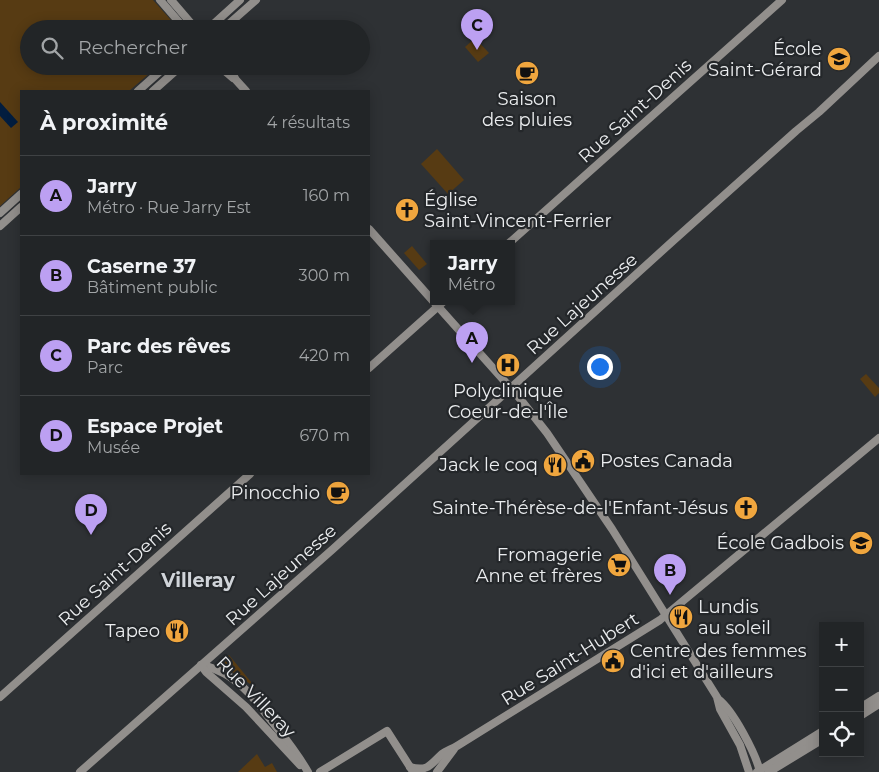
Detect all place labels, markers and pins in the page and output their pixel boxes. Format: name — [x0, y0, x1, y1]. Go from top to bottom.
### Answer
pin: C — [461, 9, 493, 50]
place label: École Saint-Gérard — [708, 38, 822, 81]
school or university icon: École Saint-Gérard — [826, 46, 852, 72]
cafe icon: Saison des pluies — [514, 60, 540, 86]
place label: Saison des pluies — [482, 88, 572, 131]
place label: Église Saint-Vincent-Ferrier — [424, 189, 612, 232]
church icon: Église Saint-Vincent-Ferrier — [394, 197, 420, 223]
pin: A — [456, 322, 488, 363]
hospital icon: Polyclinique Coeur-de-l'Île — [495, 352, 521, 378]
place label: Polyclinique Coeur-de-l'Île — [448, 380, 568, 423]
public building icon: Postes Canada — [570, 448, 596, 474]
place label: Postes Canada — [600, 450, 733, 472]
restaurant icon: Jack le coq — [542, 452, 568, 478]
place label: Jack le coq — [438, 454, 538, 476]
cafe icon: Pinocchio — [325, 480, 351, 506]
place label: Pinocchio — [231, 482, 320, 504]
pin: D — [75, 494, 107, 535]
church icon: Sainte-Thérèse-de-l'Enfant-Jésus — [733, 495, 759, 521]
place label: Sainte-Thérèse-de-l'Enfant-Jésus — [432, 497, 728, 519]
school or university icon: École Gadbois — [848, 530, 874, 556]
place label: École Gadbois — [717, 532, 844, 554]
place label: Fromagerie Anne et frères — [476, 544, 602, 587]
supermarket icon: Fromagerie Anne et frères — [606, 552, 632, 578]
pin: B — [654, 554, 686, 595]
place label: Lundis au soleil — [698, 596, 771, 639]
restaurant icon: Lundis au soleil — [668, 604, 694, 630]
restaurant icon: Tapeo — [164, 618, 190, 644]
place label: Tapeo — [105, 620, 160, 642]
place label: Centre des femmes d'ici et d'ailleurs — [630, 640, 807, 683]
public building icon: Centre des femmes d'ici et d'ailleurs — [600, 648, 626, 674]

